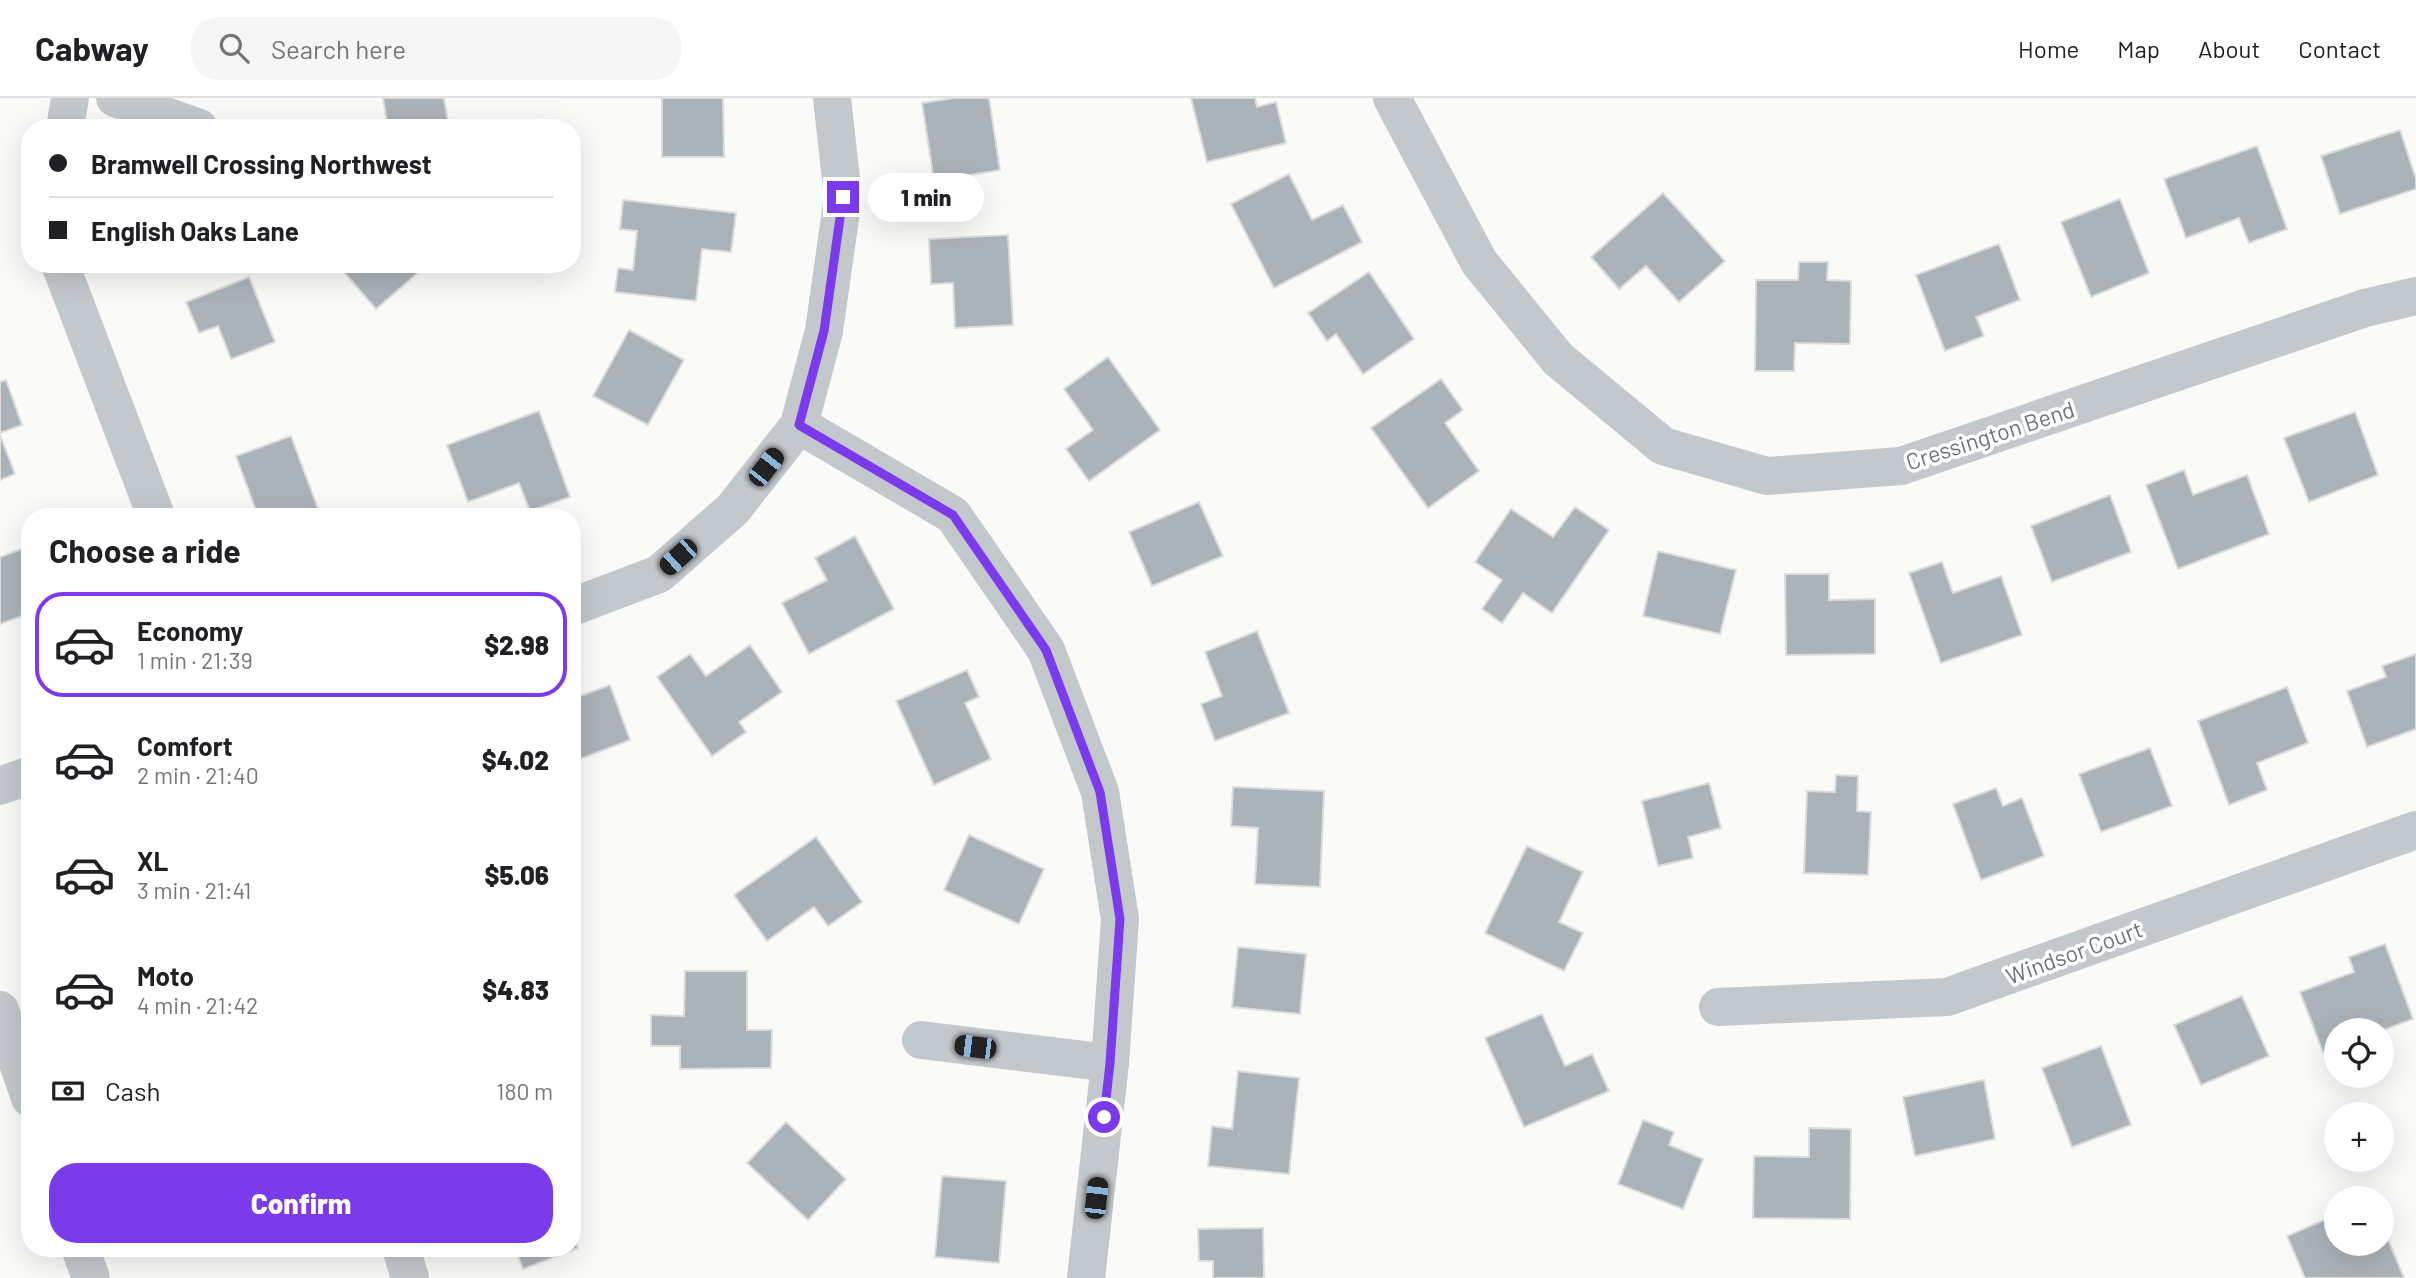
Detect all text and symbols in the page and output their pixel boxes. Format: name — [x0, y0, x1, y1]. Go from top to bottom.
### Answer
search box — [191, 17, 681, 80]
text: Cabway — [35, 28, 149, 68]
icon: search — [215, 29, 253, 67]
text: Search here — [271, 33, 406, 64]
text: Home — [2018, 34, 2079, 63]
text: Map — [2117, 34, 2160, 63]
text: About — [2198, 34, 2260, 63]
text: Contact — [2298, 34, 2381, 63]
text: Bramwell Crossing Northwest — [91, 148, 432, 179]
callout: 1 min — [868, 172, 983, 222]
route end — [827, 181, 859, 213]
text: 1 min — [901, 183, 951, 211]
text: English Oaks Lane — [91, 215, 299, 246]
street label: Cressington Bend — [1902, 395, 2078, 475]
car — [745, 444, 788, 490]
text: Choose a ride — [49, 531, 241, 569]
car — [656, 535, 701, 579]
icon: car — [53, 613, 116, 676]
text: Economy — [137, 615, 243, 646]
text: $2.98 — [484, 629, 549, 660]
text: 1 min · 21:39 — [137, 646, 253, 674]
icon: car — [53, 728, 116, 791]
text: Comfort — [137, 730, 233, 761]
text: $4.02 — [482, 744, 549, 775]
text: 2 min · 21:40 — [137, 761, 259, 789]
icon: car — [53, 843, 116, 906]
text: XL — [137, 845, 168, 876]
text: $5.06 — [484, 859, 549, 890]
text: 3 min · 21:41 — [137, 876, 251, 904]
street label: Windsor Court — [2002, 914, 2146, 990]
icon: car — [53, 958, 116, 1021]
text: Moto — [137, 960, 194, 991]
text: $4.83 — [482, 974, 549, 1005]
text: 4 min · 21:42 — [137, 991, 258, 1019]
map controls — [2324, 1018, 2394, 1256]
button: locate — [2324, 1018, 2394, 1088]
car — [953, 1034, 998, 1060]
icon: cash — [49, 1072, 87, 1110]
text: Cash — [105, 1075, 160, 1106]
text: 180 m — [496, 1077, 553, 1105]
route start — [1088, 1101, 1120, 1133]
button: + — [2324, 1102, 2394, 1172]
button: Confirm — [49, 1163, 553, 1243]
car — [1084, 1176, 1109, 1220]
button: − — [2324, 1186, 2394, 1256]

